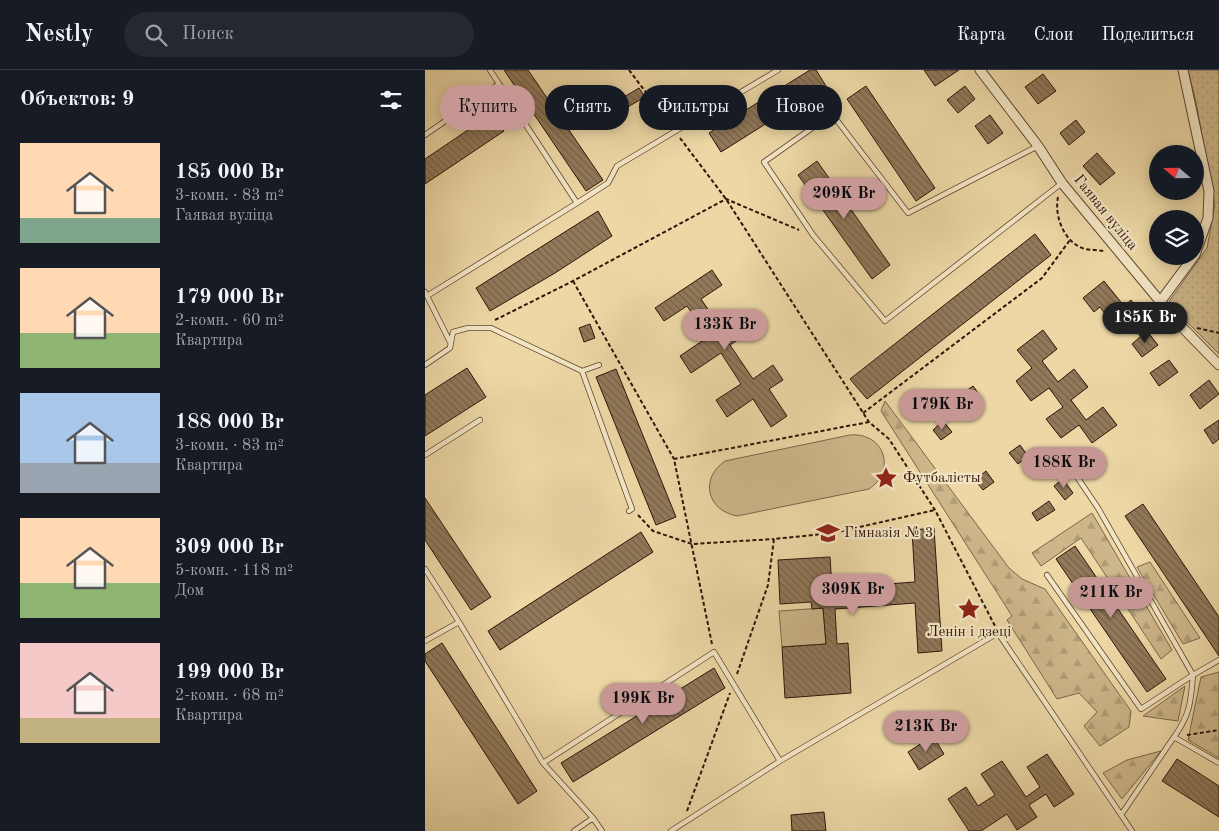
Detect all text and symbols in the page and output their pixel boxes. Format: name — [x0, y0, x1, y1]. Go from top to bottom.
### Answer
search box — [124, 12, 474, 57]
icon: search — [142, 21, 170, 49]
text: Nestly — [25, 23, 94, 47]
text: Поиск — [182, 25, 234, 44]
text: Карта — [957, 26, 1006, 44]
text: Слои — [1034, 26, 1073, 44]
text: Поделиться — [1101, 26, 1194, 44]
chip: Купить — [440, 85, 535, 130]
chip: Снять — [545, 85, 629, 130]
chip: Фильтры — [639, 85, 747, 130]
chip: Новое — [757, 85, 842, 130]
icon: filters — [377, 86, 405, 114]
text: Объектов: 9 — [20, 89, 134, 110]
north arrow — [1149, 145, 1204, 200]
map controls — [1149, 145, 1204, 265]
text: 185 000 Br — [175, 162, 284, 183]
icon: home — [60, 163, 120, 223]
street label: Гаявая вуліца — [1070, 172, 1140, 254]
pin: 209K Br — [798, 178, 890, 220]
text: 209K Br — [813, 186, 875, 202]
text: 3-комн. · 83 m² — [175, 188, 284, 204]
text: Гаявая вуліца — [175, 208, 273, 224]
button: layers — [1149, 210, 1204, 265]
text: 179 000 Br — [175, 287, 284, 308]
icon: home — [60, 288, 120, 348]
pin: 185K Br — [1099, 302, 1191, 344]
pin: 133K Br — [679, 308, 771, 351]
text: 185K Br — [1114, 310, 1176, 326]
text: 2-комн. · 60 m² — [175, 313, 284, 329]
text: 133K Br — [694, 317, 756, 333]
text: Квартира — [175, 333, 243, 349]
pin: 179K Br — [896, 388, 988, 431]
text: 179K Br — [911, 397, 973, 413]
text: 188 000 Br — [175, 412, 284, 433]
icon: home — [60, 413, 120, 473]
text: 3-комн. · 83 m² — [175, 438, 284, 454]
pin: 188K Br — [1018, 446, 1110, 489]
text: 188K Br — [1033, 455, 1095, 471]
text: Квартира — [175, 458, 243, 474]
place icon: Футбалісты — [873, 465, 899, 491]
place label: Футбалісты — [903, 471, 981, 486]
school or university icon: Гімназія № 3 — [815, 520, 841, 546]
place label: Гімназія № 3 — [844, 526, 934, 541]
text: 309 000 Br — [175, 537, 284, 558]
icon: home — [60, 538, 120, 598]
text: 5-комн. · 118 m² — [175, 563, 293, 579]
pin: 309K Br — [807, 574, 899, 616]
pin: 211K Br — [1065, 576, 1157, 619]
text: 309K Br — [822, 582, 884, 598]
text: Дом — [175, 583, 204, 599]
text: 211K Br — [1080, 585, 1142, 601]
place icon: Ленін і дзеці — [956, 596, 982, 622]
place label: Ленін і дзеці — [927, 625, 1011, 640]
text: 199 000 Br — [175, 662, 284, 683]
icon: home — [60, 663, 120, 723]
pin: 199K Br — [597, 682, 689, 725]
text: 2-комн. · 68 m² — [175, 688, 284, 704]
text: 199K Br — [612, 691, 674, 707]
text: Квартира — [175, 708, 243, 724]
pin: 213K Br — [880, 710, 972, 753]
text: 213K Br — [895, 719, 957, 735]

